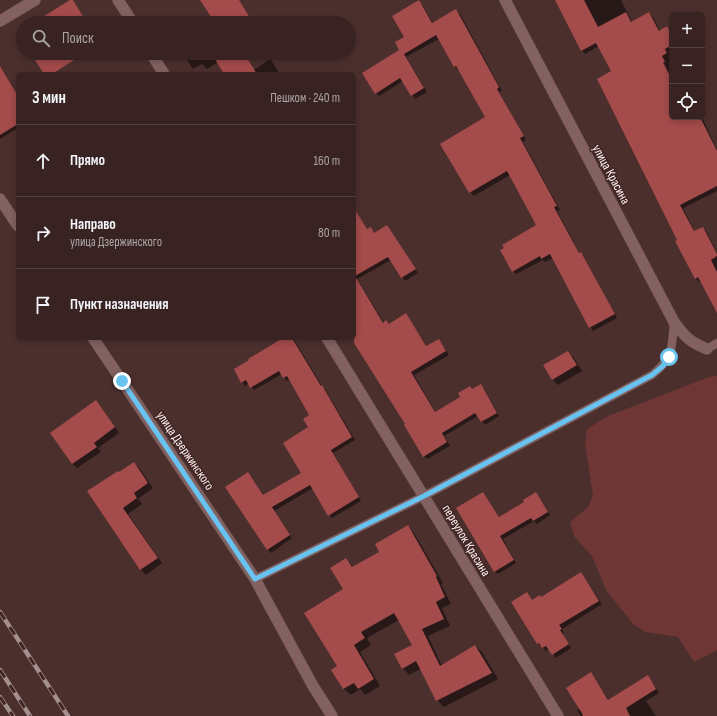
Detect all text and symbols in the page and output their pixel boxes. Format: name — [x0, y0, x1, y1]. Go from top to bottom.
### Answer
map controls — [669, 12, 705, 120]
button: + — [669, 12, 705, 48]
search box — [16, 16, 356, 60]
icon: search — [30, 27, 52, 49]
text: Поиск — [62, 29, 94, 48]
button: − — [669, 48, 705, 84]
button: locate — [669, 84, 705, 120]
text: 3 мин — [32, 88, 66, 108]
text: Пешком · 240 m — [270, 90, 340, 106]
street label: улица Красина — [589, 142, 633, 207]
icon: ahead — [32, 150, 54, 172]
text: Прямо — [70, 151, 105, 170]
text: 160 m — [314, 153, 340, 169]
text: Направо — [70, 215, 116, 234]
icon: right — [32, 222, 54, 244]
text: 80 m — [318, 225, 340, 241]
text: улица Дзержинского — [70, 234, 162, 250]
icon: arrive — [32, 294, 54, 316]
text: Пункт назначения — [70, 295, 168, 314]
route start — [660, 348, 678, 366]
route end — [113, 372, 131, 390]
street label: улица Дзержинского — [153, 408, 218, 493]
street label: переулок Красина — [438, 502, 494, 579]

